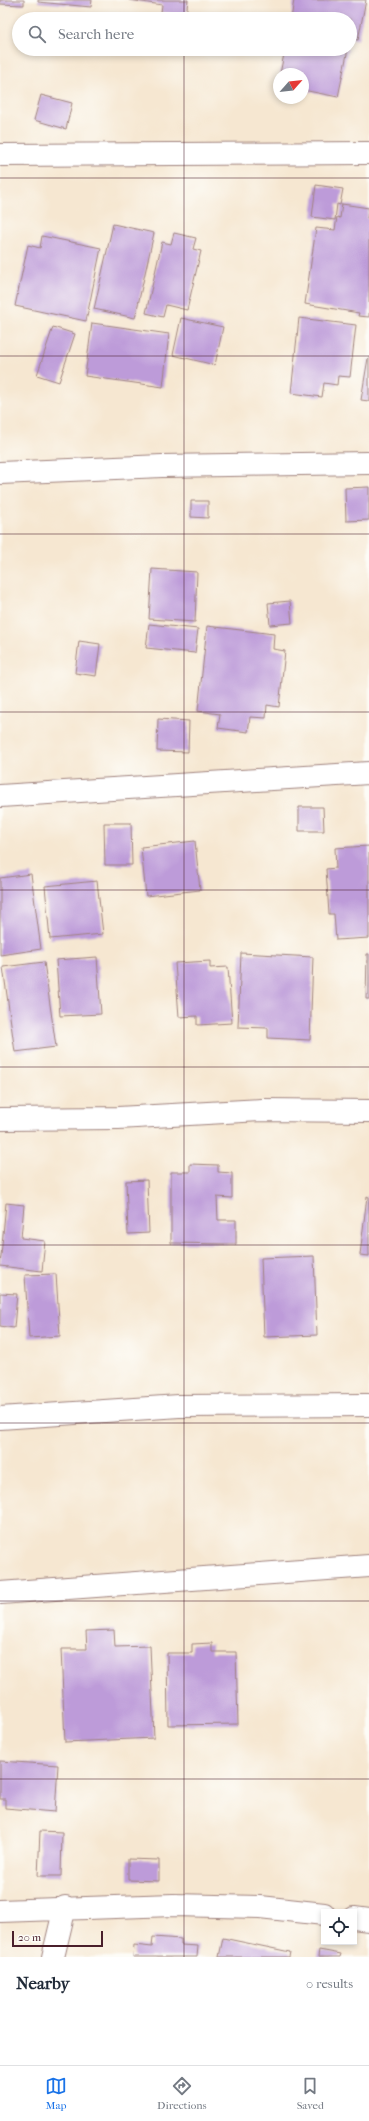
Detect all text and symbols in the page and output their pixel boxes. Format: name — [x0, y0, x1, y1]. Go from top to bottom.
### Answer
search box — [12, 12, 357, 56]
icon: search — [26, 23, 48, 45]
text: Search here — [58, 25, 134, 43]
north arrow — [273, 68, 309, 104]
map controls — [321, 1909, 357, 1945]
button: locate — [321, 1909, 357, 1945]
scale bar — [12, 1929, 103, 1948]
text: 20 m — [18, 1931, 41, 1944]
text: Nearby — [16, 1973, 70, 1993]
text: 0 results — [306, 1976, 353, 1991]
tab: Map — [45, 2075, 67, 2112]
tab: Directions — [157, 2075, 207, 2112]
tab: Saved — [297, 2075, 324, 2112]

